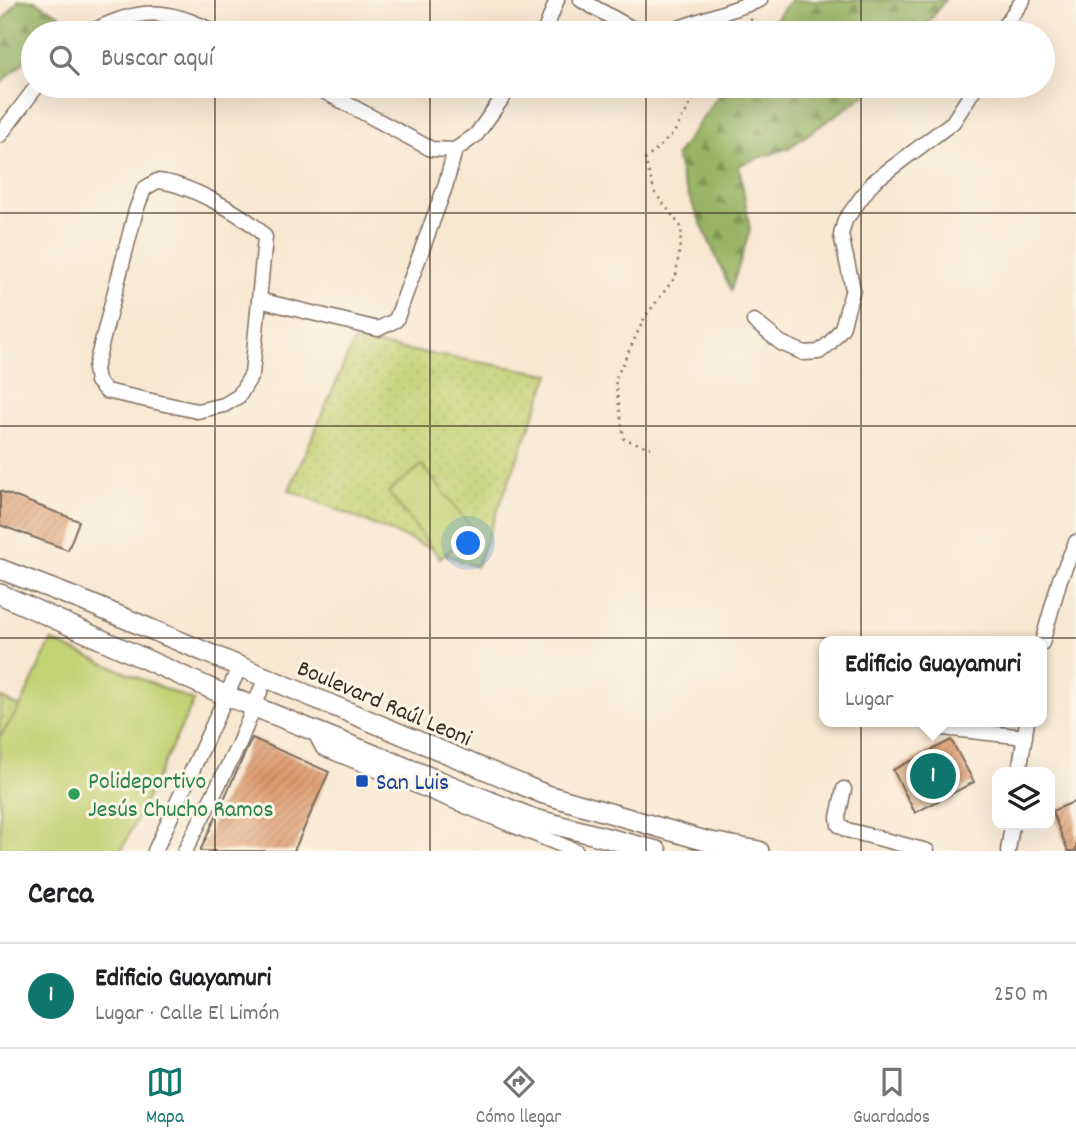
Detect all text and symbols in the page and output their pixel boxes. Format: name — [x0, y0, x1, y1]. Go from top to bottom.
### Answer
search box — [21, 21, 1055, 98]
icon: search — [45, 41, 83, 79]
text: Buscar aquí — [101, 41, 213, 78]
your location — [451, 526, 485, 560]
popup — [819, 636, 1047, 727]
text: Edificio Guayamuri — [845, 647, 1021, 684]
street label: Boulevard Raúl Leoni — [291, 653, 476, 757]
text: Lugar — [845, 684, 894, 717]
pin: 1 — [910, 750, 956, 802]
place label: Polideportivo Jesús Chucho Ramos — [88, 766, 274, 828]
place label: San Luis — [376, 767, 449, 801]
map controls — [992, 767, 1055, 830]
button: layers — [992, 767, 1055, 830]
marker: San Luis — [354, 773, 370, 789]
marker: Polideportivo Jesús Chucho Ramos — [66, 786, 82, 802]
text: Cerca — [28, 875, 93, 918]
text: Edificio Guayamuri — [95, 961, 271, 998]
text: 1 — [48, 979, 54, 1012]
text: 250 m — [994, 979, 1048, 1012]
text: Lugar · Calle El Limón — [95, 998, 279, 1031]
tab: Mapa — [146, 1063, 184, 1132]
tab: Cómo llegar — [476, 1063, 561, 1132]
tab: Guardados — [853, 1063, 930, 1132]

